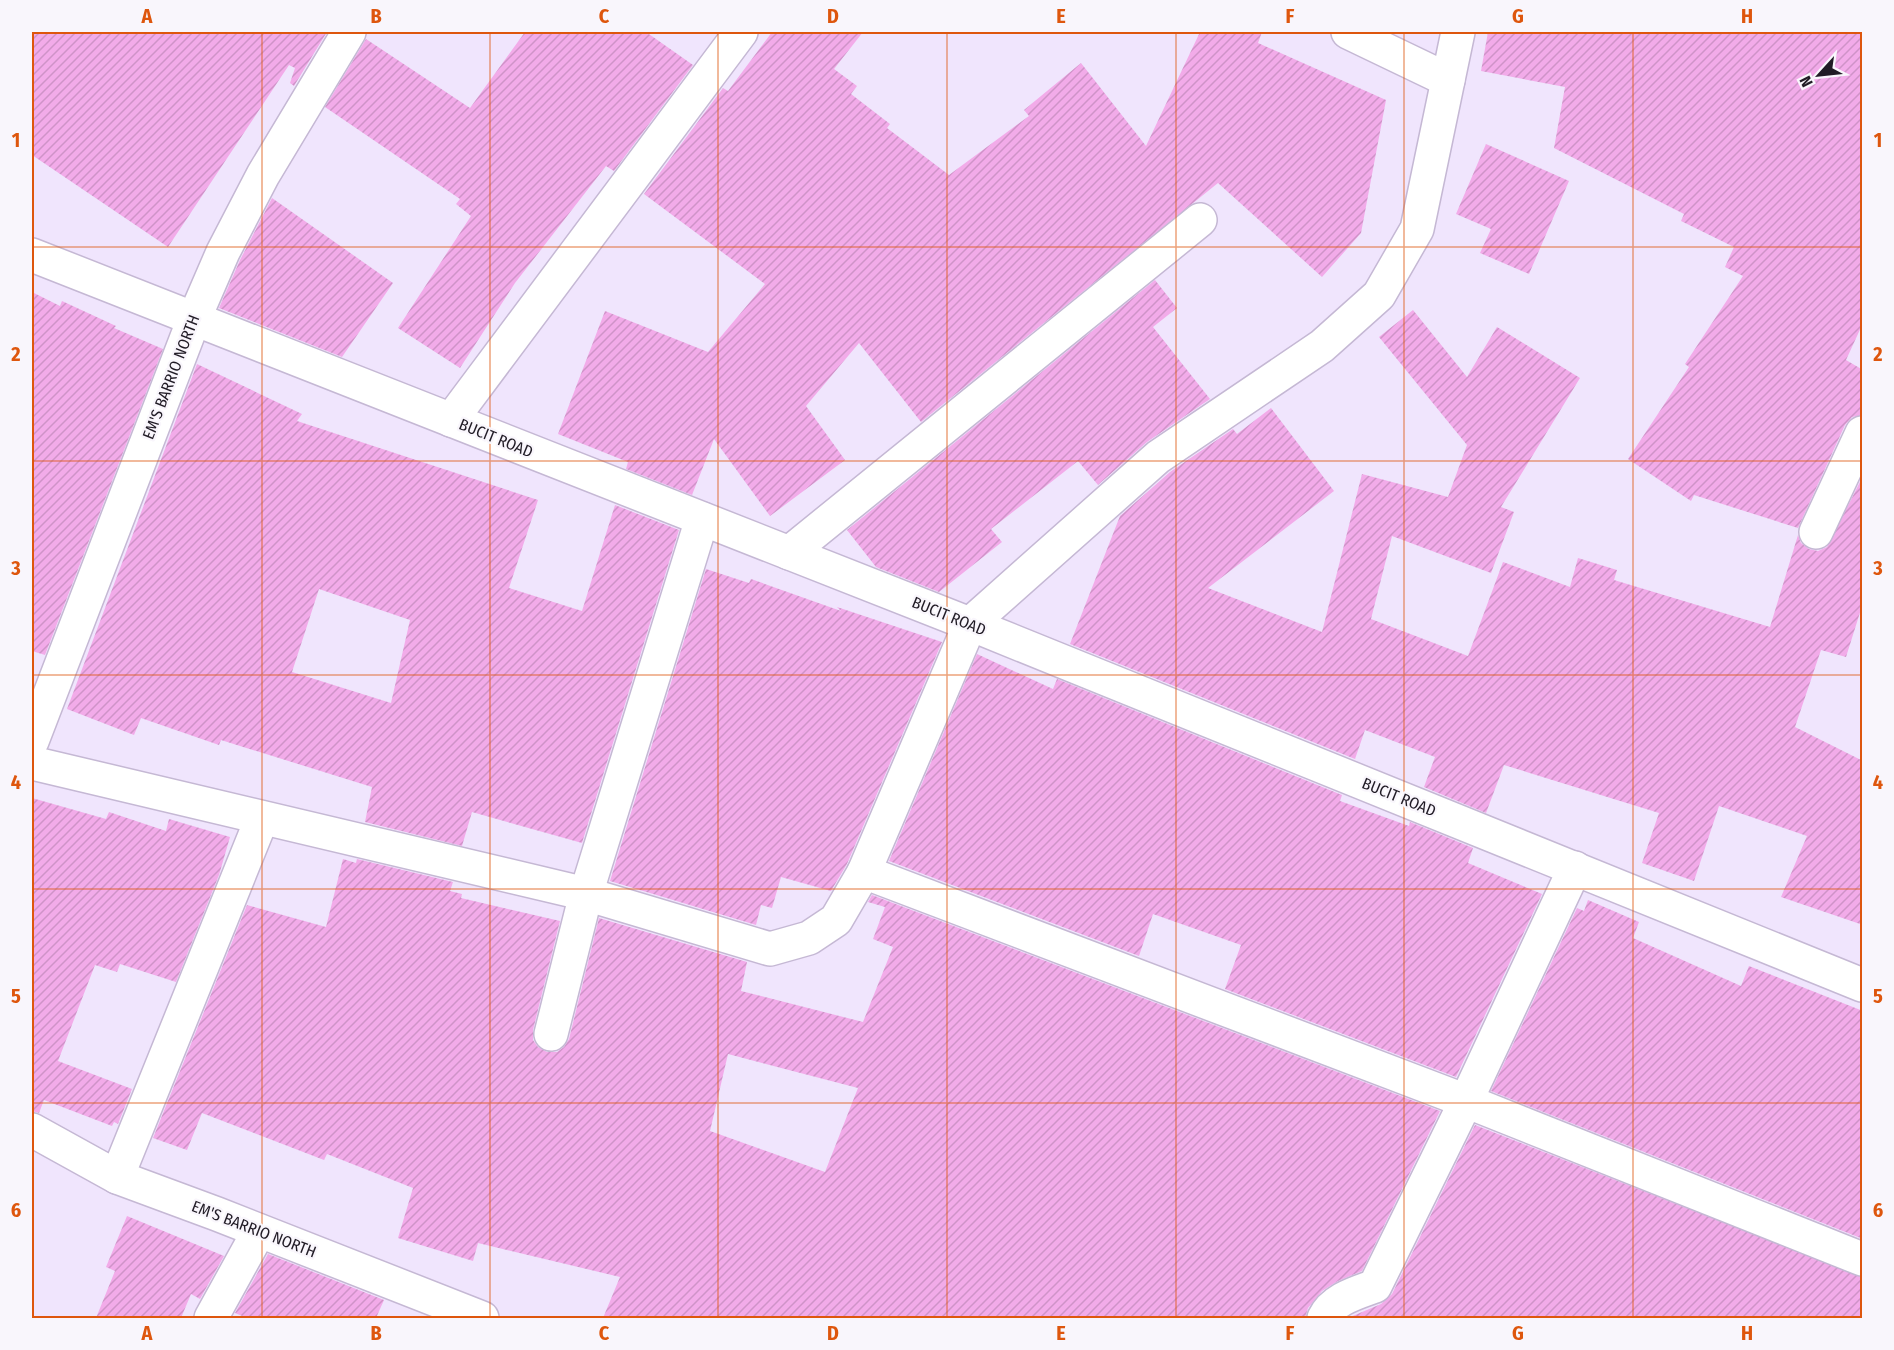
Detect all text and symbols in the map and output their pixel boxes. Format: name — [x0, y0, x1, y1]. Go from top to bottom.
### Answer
text: A — [141, 4, 154, 28]
text: B — [370, 4, 382, 28]
text: C — [599, 4, 610, 28]
text: D — [827, 4, 839, 28]
text: E — [1056, 4, 1066, 28]
text: F — [1286, 4, 1295, 28]
text: G — [1512, 4, 1524, 28]
text: H — [1741, 4, 1753, 28]
north arrow — [1789, 45, 1849, 105]
text: N — [1795, 73, 1817, 90]
text: 1 — [12, 128, 20, 152]
text: 1 — [1874, 128, 1882, 152]
street label: EM'S BARRIO NORTH — [139, 312, 203, 442]
text: 2 — [10, 342, 21, 366]
text: 2 — [1872, 342, 1883, 366]
street label: BUCIT ROAD — [456, 415, 536, 461]
text: 3 — [10, 556, 21, 580]
text: 3 — [1872, 556, 1883, 580]
street label: BUCIT ROAD — [909, 593, 989, 639]
text: 4 — [11, 770, 21, 794]
text: 4 — [1873, 770, 1883, 794]
street label: BUCIT ROAD — [1359, 774, 1439, 820]
text: 5 — [11, 984, 21, 1008]
text: 5 — [1873, 984, 1883, 1008]
street label: EM'S BARRIO NORTH — [189, 1197, 319, 1261]
text: 6 — [11, 1198, 21, 1222]
text: 6 — [1873, 1198, 1883, 1222]
text: A — [141, 1321, 154, 1345]
text: B — [370, 1321, 382, 1345]
text: C — [599, 1321, 610, 1345]
text: D — [827, 1321, 839, 1345]
text: E — [1056, 1321, 1066, 1345]
text: F — [1286, 1321, 1295, 1345]
text: G — [1512, 1321, 1524, 1345]
text: H — [1741, 1321, 1753, 1345]

